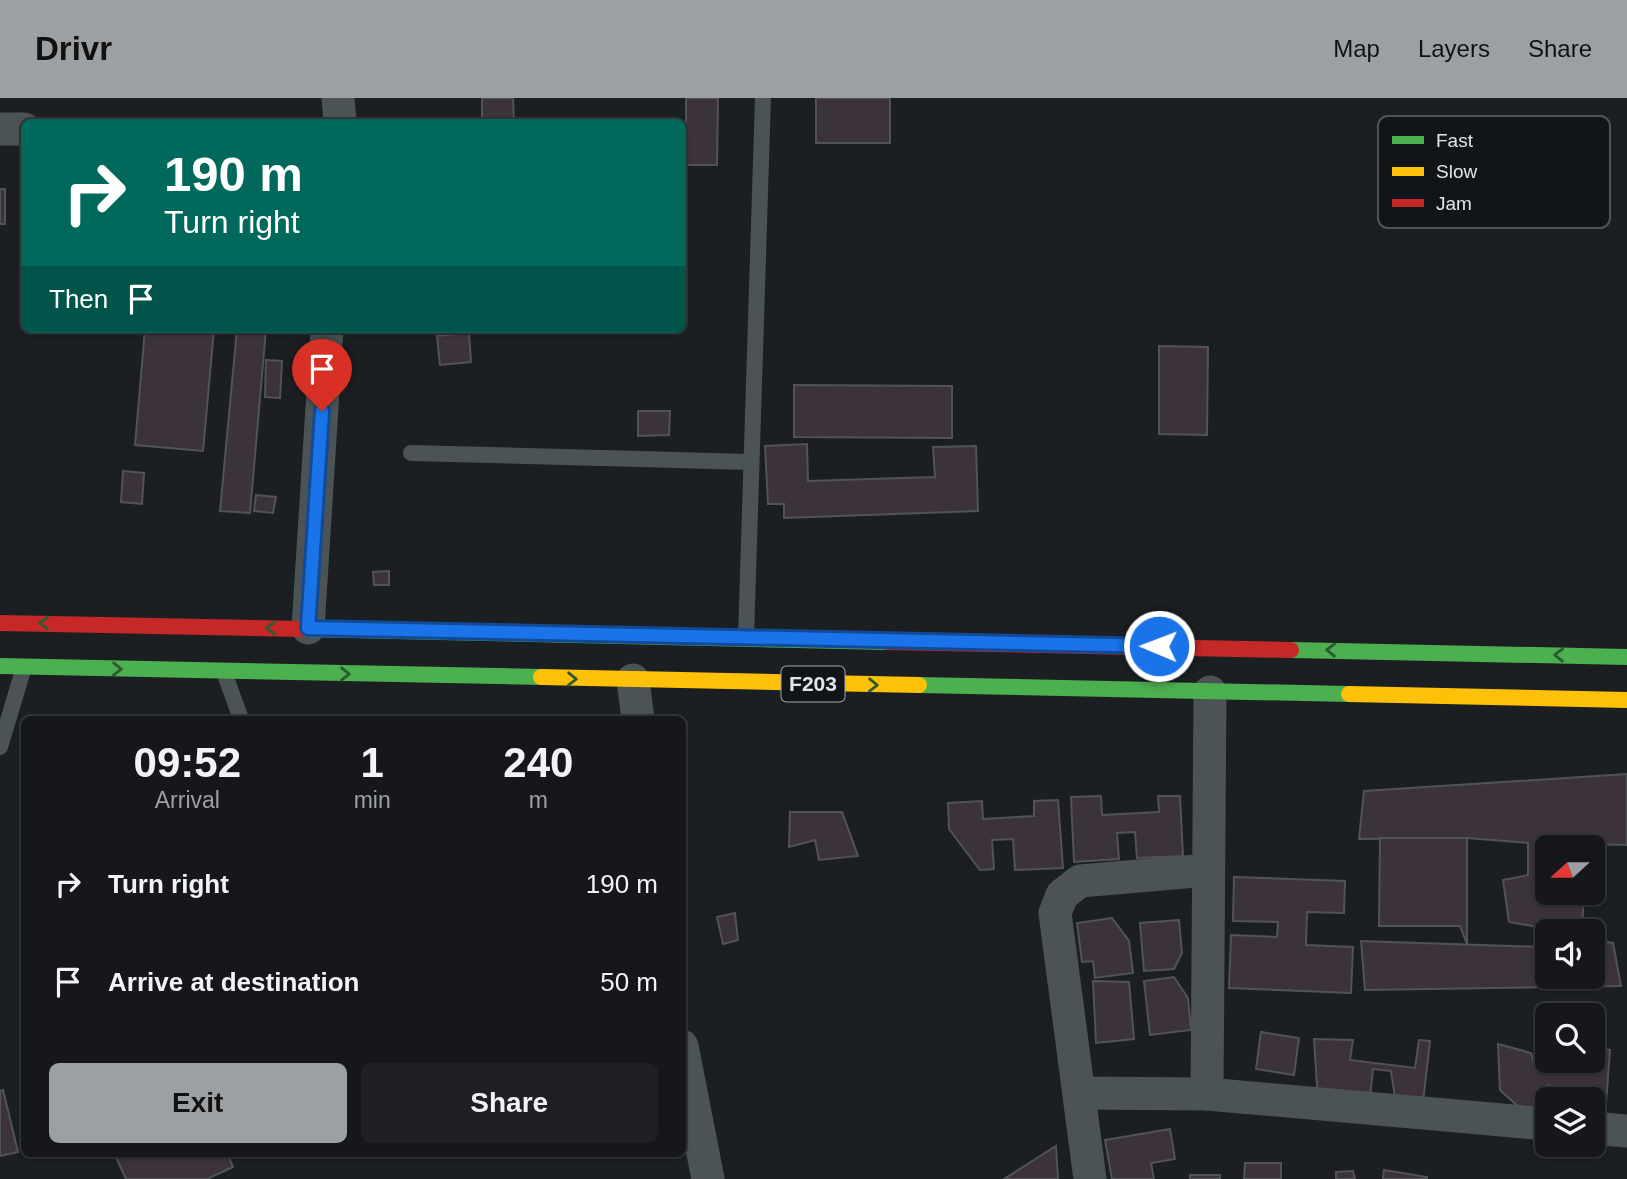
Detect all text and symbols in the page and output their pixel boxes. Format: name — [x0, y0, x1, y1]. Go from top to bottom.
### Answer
text: Drivr — [35, 30, 112, 67]
text: Map — [1333, 35, 1380, 62]
text: Layers — [1418, 35, 1490, 62]
text: Share — [1528, 35, 1592, 62]
legend — [1378, 116, 1610, 228]
text: Fast — [1436, 130, 1474, 151]
icon: right — [49, 147, 140, 238]
text: 190 m — [164, 147, 303, 201]
text: Slow — [1436, 161, 1477, 182]
text: Jam — [1436, 193, 1472, 214]
text: Turn right — [164, 204, 300, 240]
icon: arrive — [122, 280, 160, 318]
text: Then — [49, 284, 108, 314]
pin — [292, 339, 352, 411]
icon: arrive — [303, 350, 341, 388]
position arrow — [1122, 609, 1196, 683]
one-way arrow — [38, 616, 49, 631]
one-way arrow — [265, 620, 276, 635]
one-way arrow — [1326, 643, 1337, 658]
one-way arrow — [1553, 648, 1564, 663]
one-way arrow — [112, 661, 123, 677]
one-way arrow — [340, 666, 350, 682]
road number: F203 — [782, 666, 844, 702]
one-way arrow — [567, 671, 578, 687]
one-way arrow — [868, 677, 879, 693]
text: 09:52 — [134, 739, 241, 786]
text: 1 — [360, 739, 384, 786]
text: 240 — [503, 739, 573, 786]
text: Arrival — [155, 787, 220, 813]
text: min — [354, 787, 391, 813]
text: m — [529, 787, 548, 813]
north arrow — [1535, 835, 1605, 905]
map controls — [1535, 835, 1605, 1157]
icon: right — [49, 865, 87, 903]
text: Turn right — [108, 869, 229, 899]
text: 190 m — [586, 869, 658, 899]
button: sound — [1535, 919, 1605, 989]
icon: arrive — [49, 963, 87, 1001]
text: Arrive at destination — [108, 967, 359, 997]
text: 50 m — [600, 967, 658, 997]
button: search — [1535, 1003, 1605, 1073]
button: Exit — [49, 1063, 347, 1143]
button: Share — [361, 1063, 658, 1143]
button: layers — [1535, 1087, 1605, 1157]

